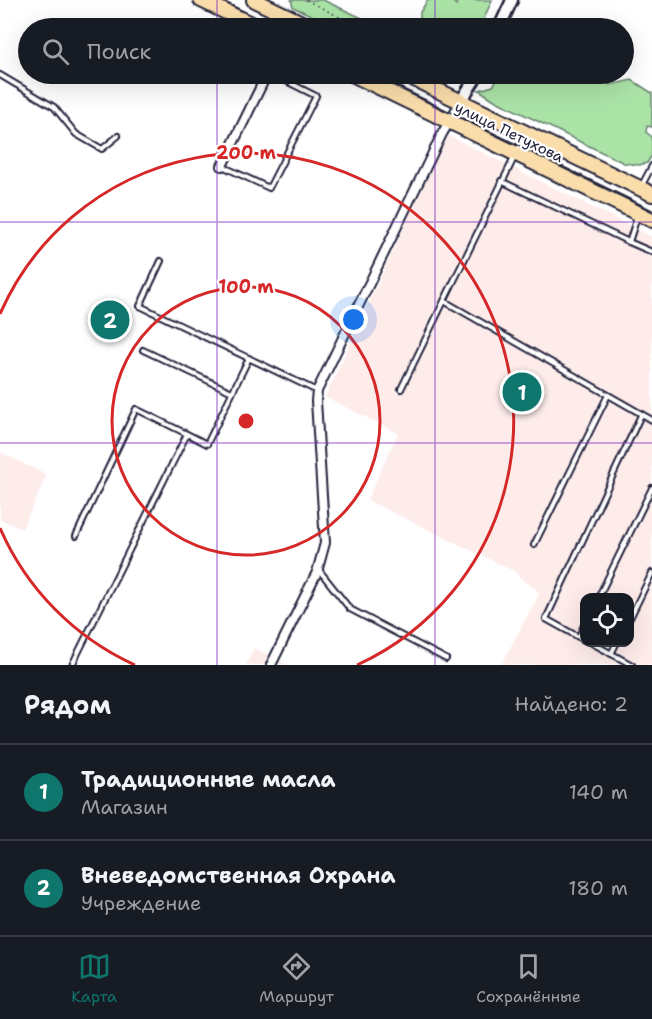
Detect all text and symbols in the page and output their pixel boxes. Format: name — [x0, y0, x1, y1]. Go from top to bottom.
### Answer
search box — [18, 18, 634, 84]
icon: search — [39, 35, 72, 68]
text: Поиск — [87, 37, 151, 66]
street label: улица Петухова — [451, 97, 567, 167]
text: 200 m — [216, 141, 277, 165]
text: 100 m — [218, 275, 274, 299]
pin: 2 — [90, 298, 130, 342]
your location — [339, 305, 368, 334]
pin: 1 — [502, 370, 542, 414]
centre of rings — [236, 411, 256, 431]
map controls — [580, 593, 634, 647]
button: locate — [580, 593, 634, 647]
text: Рядом — [24, 687, 111, 722]
text: Найдено: 2 — [515, 691, 628, 717]
text: Традиционные масла — [81, 765, 336, 794]
text: 1 — [39, 779, 48, 805]
text: 140 m — [569, 779, 628, 805]
text: Магазин — [81, 794, 168, 820]
text: Вневедомственная Охрана — [81, 861, 396, 890]
text: 2 — [37, 875, 51, 901]
text: 180 m — [568, 875, 628, 901]
text: Учреждение — [81, 890, 201, 916]
tab: Карта — [71, 950, 117, 1007]
tab: Маршрут — [259, 950, 334, 1007]
tab: Сохранённые — [476, 950, 581, 1007]

